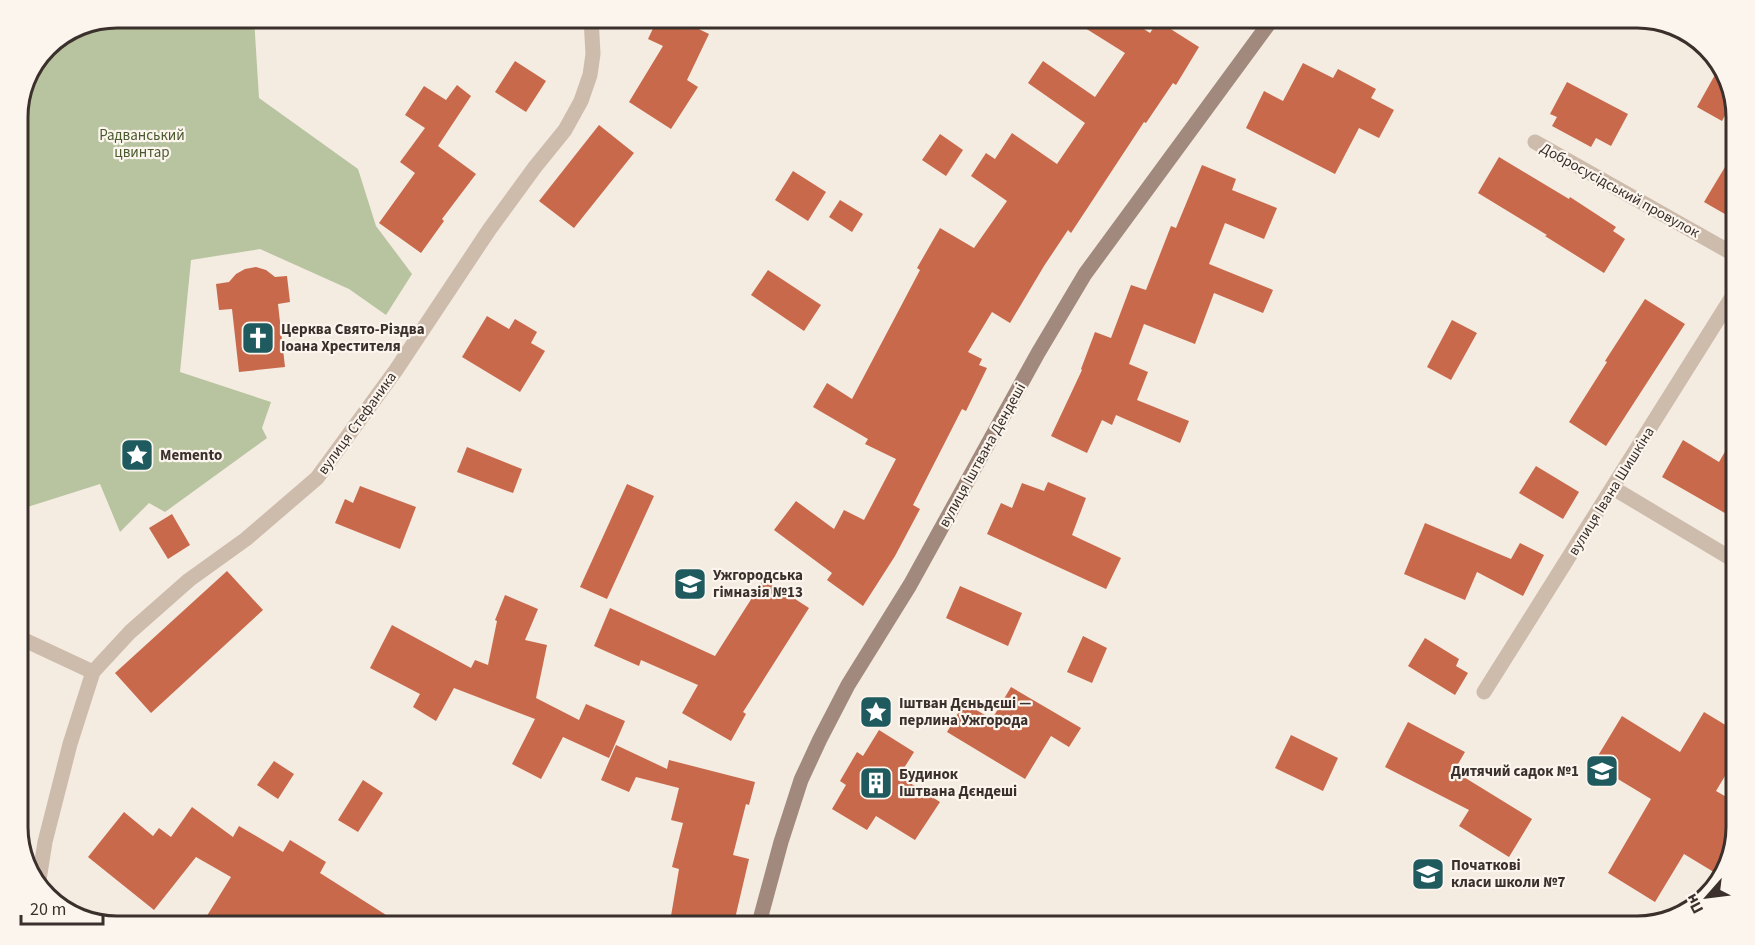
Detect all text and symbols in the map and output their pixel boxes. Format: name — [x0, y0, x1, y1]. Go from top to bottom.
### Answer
park label: Радванський цвинтар — [99, 125, 185, 163]
street label: Добросусідський провулок — [1536, 138, 1704, 243]
place label: Церква Свято-Різдва Іоана Хрестителя — [281, 319, 425, 357]
church icon: Церква Свято-Різдва Іоана Хрестителя — [240, 320, 276, 356]
street label: вулиця Стефаника — [313, 368, 402, 479]
street label: вулиця Іштвана Дендеші — [934, 379, 1031, 531]
street label: вулиця Івана Шишкіна — [1563, 423, 1660, 560]
place icon: Memento — [119, 437, 155, 473]
place label: Memento — [160, 445, 222, 466]
place label: Ужгородська гімназія №13 — [713, 565, 803, 603]
school or university icon: Ужгородська гімназія №13 — [672, 566, 708, 602]
place label: Іштван Дєньдєші — перлина Ужгорода — [899, 693, 1031, 731]
place icon: Іштван Дєньдєші — перлина Ужгорода — [858, 694, 894, 730]
school or university icon: Дитячий садок №1 — [1584, 753, 1620, 789]
place label: Дитячий садок №1 — [1451, 761, 1579, 782]
place label: Будинок Іштвана Дєндеші — [899, 764, 1017, 802]
building icon: Будинок Іштвана Дєндеші — [858, 765, 894, 801]
place label: Початкові класи школи №7 — [1451, 855, 1566, 893]
school or university icon: Початкові класи школи №7 — [1410, 856, 1446, 892]
north arrow — [1677, 867, 1737, 927]
scale bar — [21, 888, 104, 926]
text: Пн — [1680, 890, 1709, 918]
text: 20 m — [30, 897, 66, 922]

